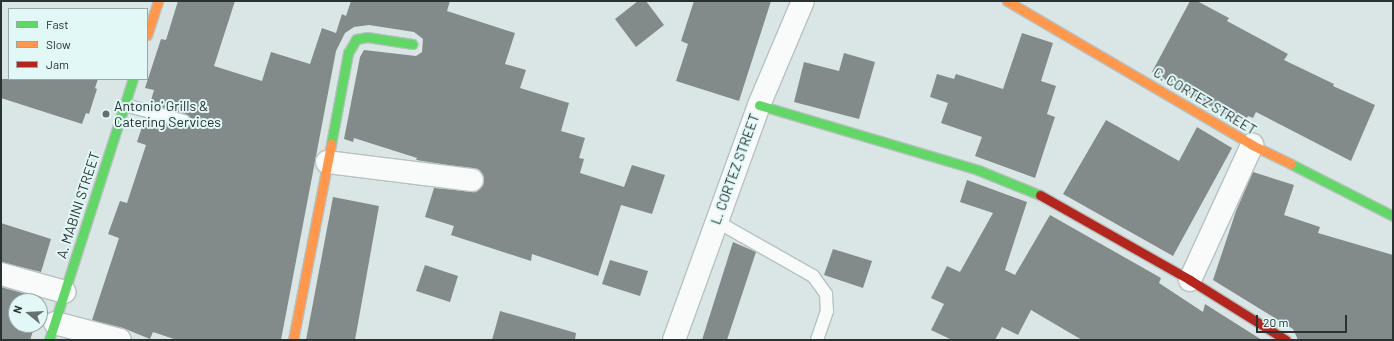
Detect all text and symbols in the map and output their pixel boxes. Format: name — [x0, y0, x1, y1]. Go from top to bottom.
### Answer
legend — [8, 8, 148, 80]
text: Fast — [46, 17, 69, 31]
text: Slow — [46, 37, 71, 51]
text: Jam — [46, 57, 69, 71]
street label: C. CORTEZ STREET — [1150, 64, 1260, 138]
place label: Antonio' Grills & Catering Services — [114, 98, 221, 130]
marker: Antonio' Grills & Catering Services — [101, 109, 111, 119]
street label: L. CORTEZ STREET — [707, 111, 763, 227]
street label: A. MABINI STREET — [53, 149, 103, 261]
north arrow — [8, 293, 48, 333]
text: N — [10, 304, 24, 315]
scale bar — [1258, 307, 1349, 333]
text: 20 m — [1263, 315, 1289, 329]

